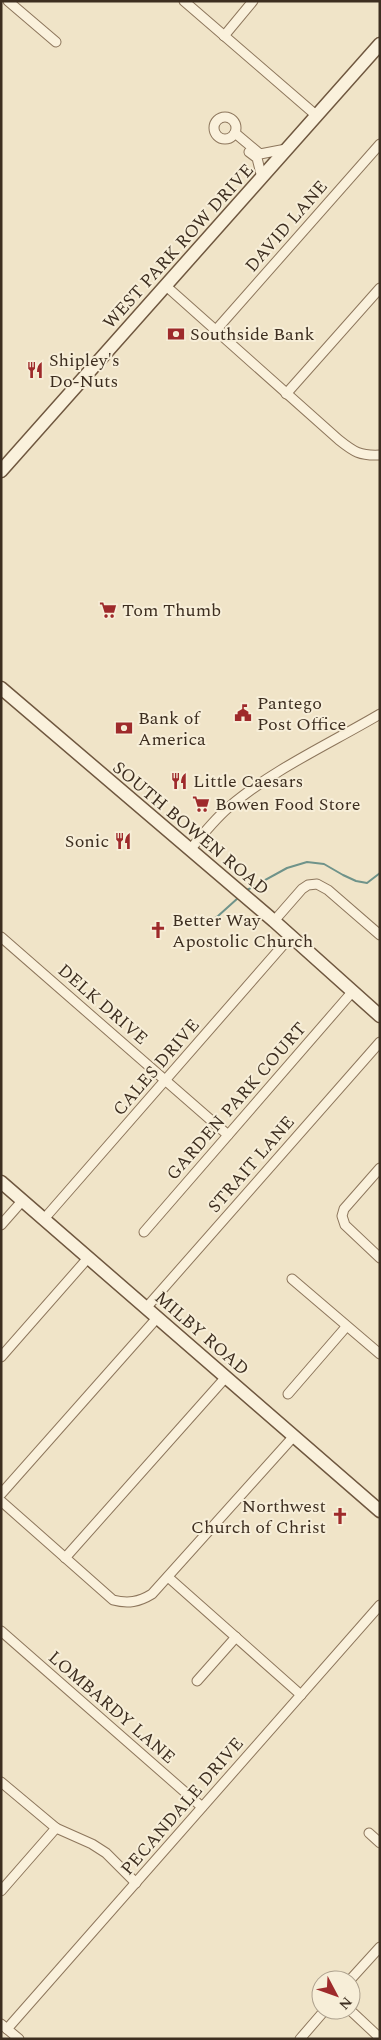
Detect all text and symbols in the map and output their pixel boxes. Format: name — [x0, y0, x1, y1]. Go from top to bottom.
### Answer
street label: WEST PARK ROW DRIVE — [97, 158, 260, 335]
street label: DAVID LANE — [239, 174, 334, 278]
place label: Southside Bank — [190, 321, 314, 348]
bank icon: Southside Bank — [166, 324, 186, 344]
place label: Shipley's Do-Nuts — [49, 347, 120, 395]
restaurant icon: Shipley's Do-Nuts — [25, 360, 45, 380]
place label: Tom Thumb — [122, 597, 221, 624]
supermarket icon: Tom Thumb — [98, 600, 118, 620]
place label: Pantego Post Office — [257, 690, 346, 738]
public building icon: Pantego Post Office — [233, 703, 253, 723]
place label: Bank of America — [138, 705, 206, 753]
bank icon: Bank of America — [114, 718, 134, 738]
street label: SOUTH BOWEN ROAD — [106, 755, 275, 902]
place label: Little Caesars — [193, 768, 303, 795]
restaurant icon: Little Caesars — [169, 771, 189, 791]
place label: Bowen Food Store — [215, 791, 360, 818]
supermarket icon: Bowen Food Store — [191, 794, 211, 814]
place label: Sonic — [65, 828, 109, 855]
restaurant icon: Sonic — [113, 831, 133, 851]
place label: Better Way Apostolic Church — [172, 907, 313, 955]
church icon: Better Way Apostolic Church — [148, 920, 168, 940]
street label: DELK DRIVE — [51, 957, 154, 1051]
street label: CALES DRIVE — [106, 1013, 206, 1122]
street label: GARDEN PARK COURT — [160, 1016, 313, 1186]
street label: STRAIT LANE — [201, 1110, 301, 1219]
street label: MILBY ROAD — [148, 1285, 255, 1382]
place label: Northwest Church of Christ — [191, 1493, 326, 1541]
church icon: Northwest Church of Christ — [330, 1506, 350, 1526]
street label: LOMBARDY LANE — [42, 1644, 181, 1770]
street label: PECANDALE DRIVE — [114, 1731, 250, 1882]
north arrow — [311, 1970, 361, 2020]
text: N — [334, 1992, 357, 2014]

